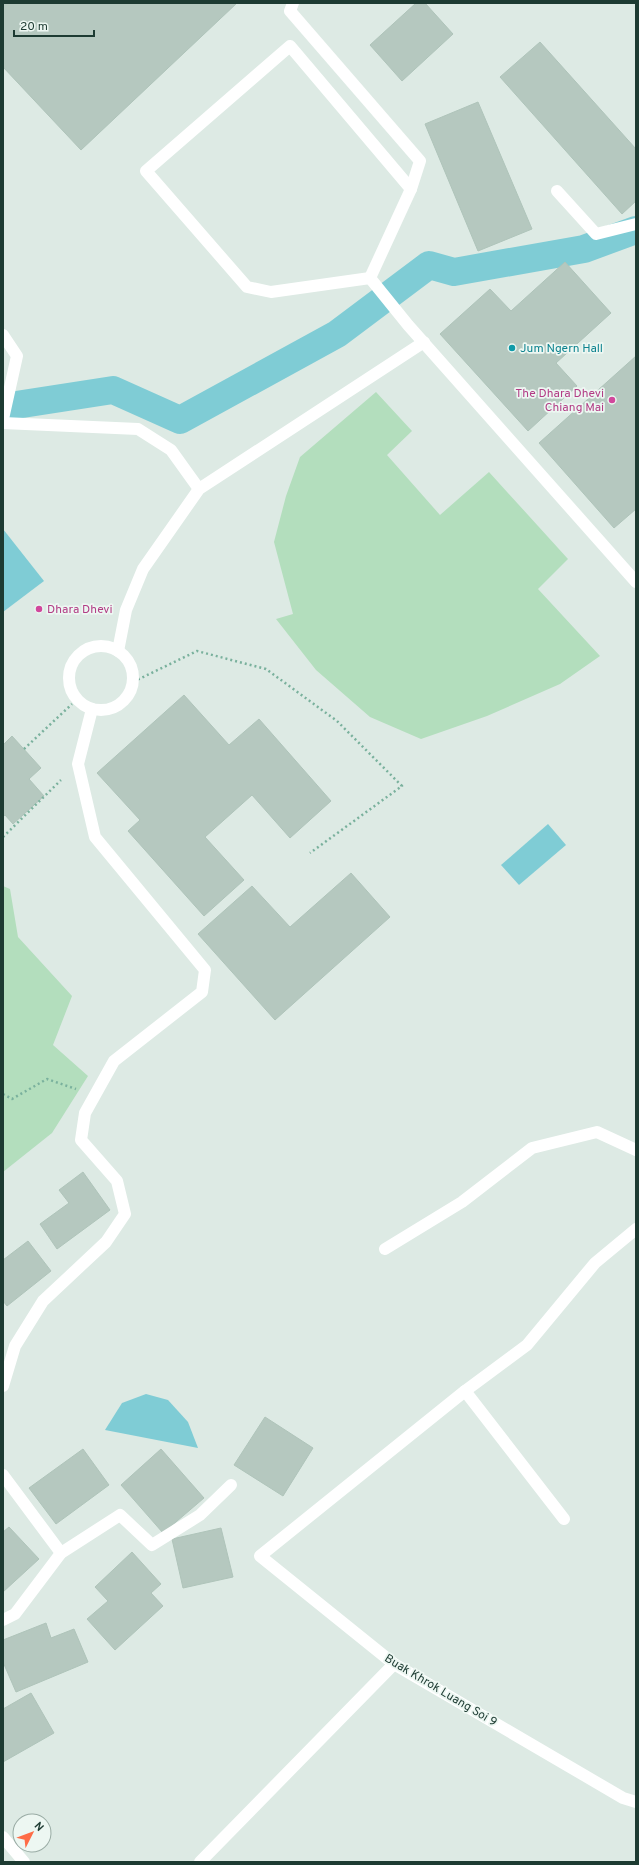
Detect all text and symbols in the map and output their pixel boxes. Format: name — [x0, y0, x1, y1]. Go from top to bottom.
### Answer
scale bar — [14, 12, 94, 38]
text: 20 m — [20, 19, 48, 35]
place label: Jum Ngern Hall — [520, 341, 603, 357]
marker: Jum Ngern Hall — [507, 343, 517, 353]
place label: The Dhara Dhevi Chiang Mai — [515, 386, 604, 416]
marker: The Dhara Dhevi Chiang Mai — [607, 395, 617, 405]
place label: Dhara Dhevi — [47, 602, 113, 618]
marker: Dhara Dhevi — [34, 604, 44, 614]
street label: Buak Khrok Luang Soi 9 — [381, 1651, 500, 1731]
north arrow — [12, 1813, 52, 1853]
text: N — [31, 1819, 47, 1835]

